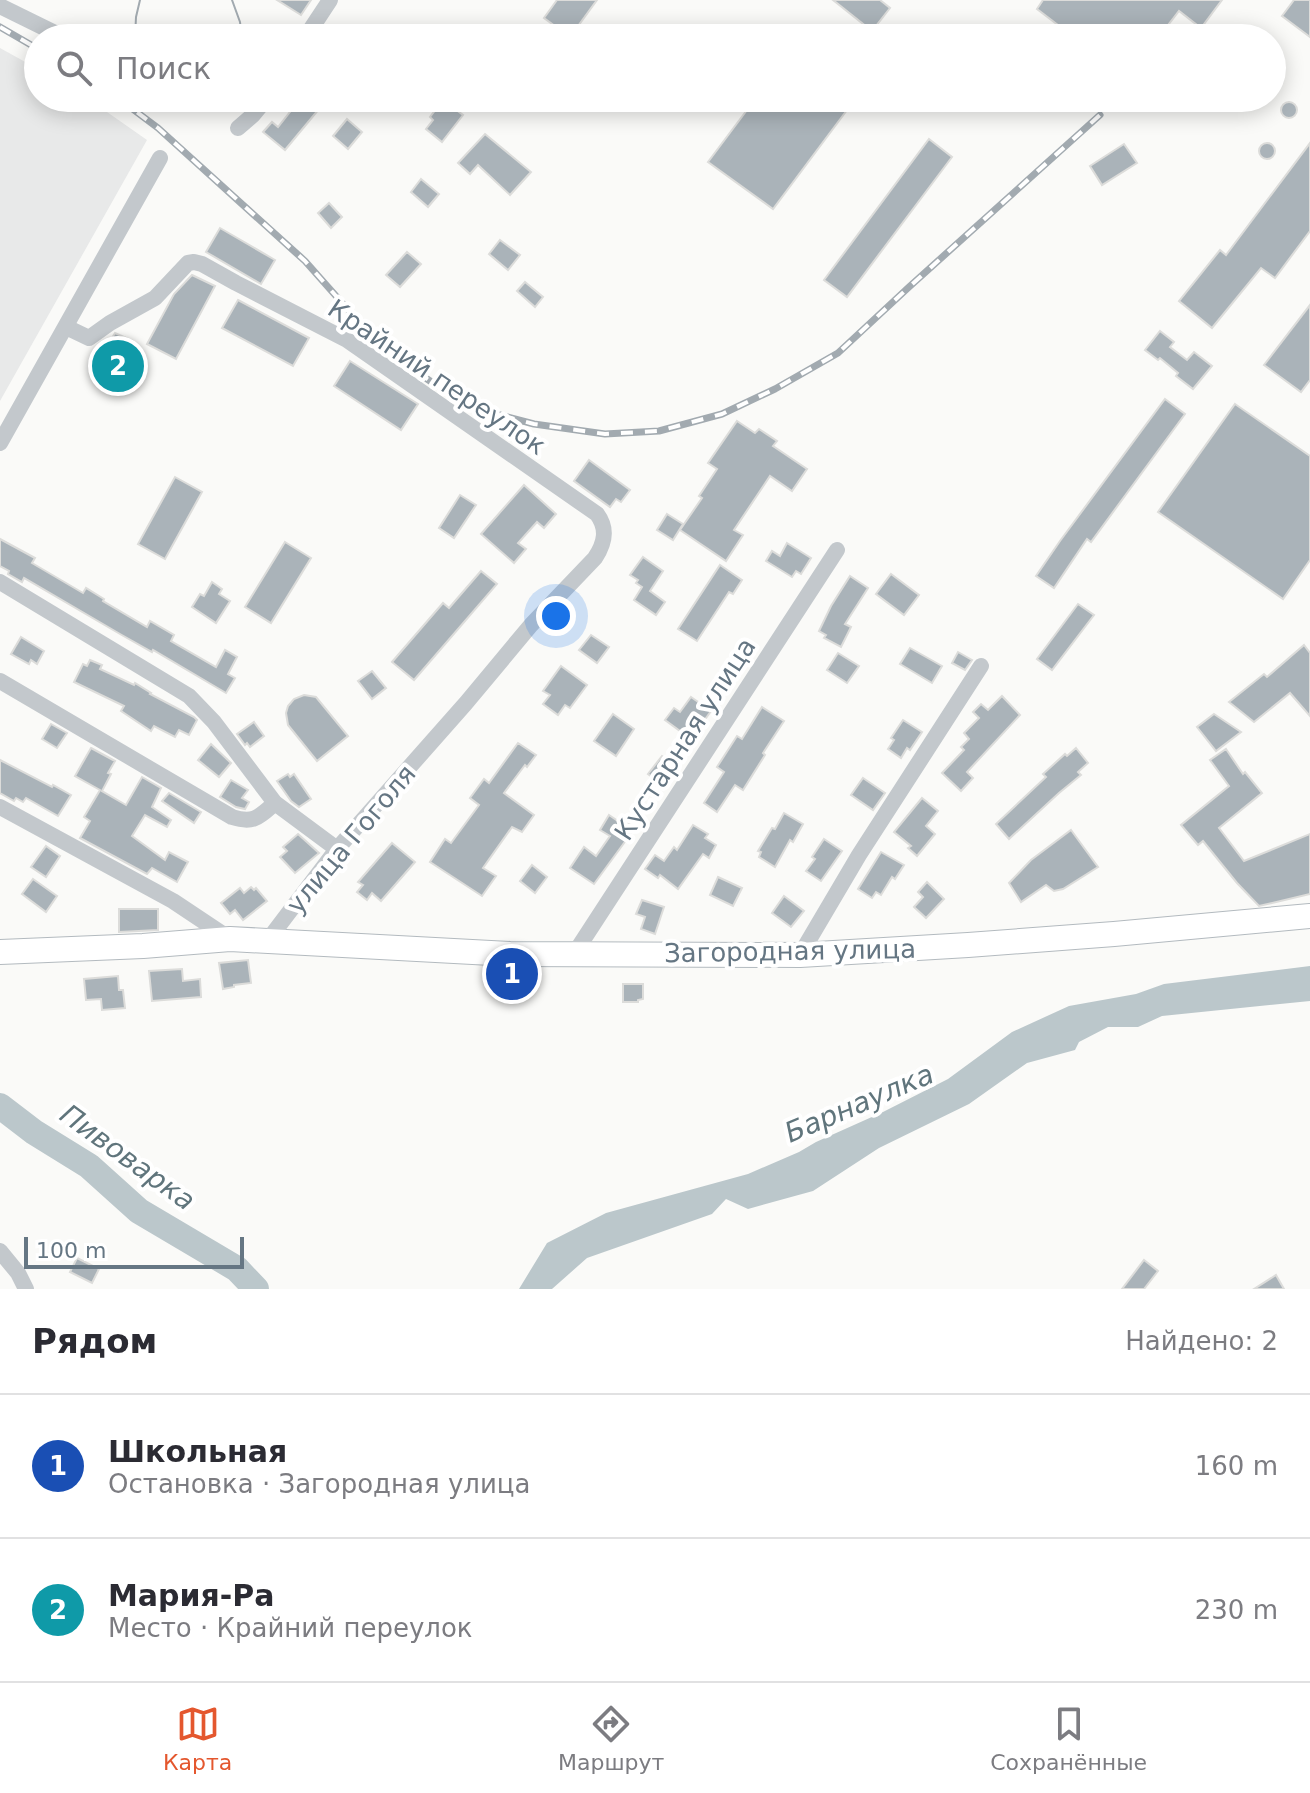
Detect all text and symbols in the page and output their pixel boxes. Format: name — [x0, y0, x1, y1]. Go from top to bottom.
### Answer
search box — [24, 24, 1286, 112]
icon: search — [52, 46, 96, 90]
text: Поиск — [116, 51, 211, 86]
street label: Крайний переулок — [323, 293, 551, 461]
pin: 2 — [92, 336, 144, 396]
your location — [536, 596, 576, 636]
street label: Кустарная улица — [608, 632, 762, 846]
street label: улица Гоголя — [280, 759, 422, 919]
street label: Загородная улица — [664, 934, 916, 968]
pin: 1 — [486, 944, 538, 1004]
water label: Барнаулка — [780, 1057, 938, 1150]
water label: Пивоварка — [54, 1098, 201, 1217]
scale bar — [24, 1233, 244, 1269]
text: 100 m — [36, 1238, 106, 1263]
text: Рядом — [32, 1321, 157, 1361]
text: Найдено: 2 — [1125, 1326, 1278, 1356]
text: Школьная — [108, 1434, 287, 1469]
text: 1 — [49, 1451, 67, 1481]
text: 160 m — [1195, 1451, 1278, 1481]
text: Остановка · Загородная улица — [108, 1469, 530, 1499]
text: Мария-Ра — [108, 1578, 275, 1613]
text: 2 — [49, 1595, 67, 1625]
text: 230 m — [1195, 1595, 1278, 1625]
text: Место · Крайний переулок — [108, 1613, 473, 1643]
tab: Карта — [163, 1702, 232, 1775]
tab: Маршрут — [558, 1702, 664, 1775]
tab: Сохранённые — [990, 1702, 1147, 1775]

